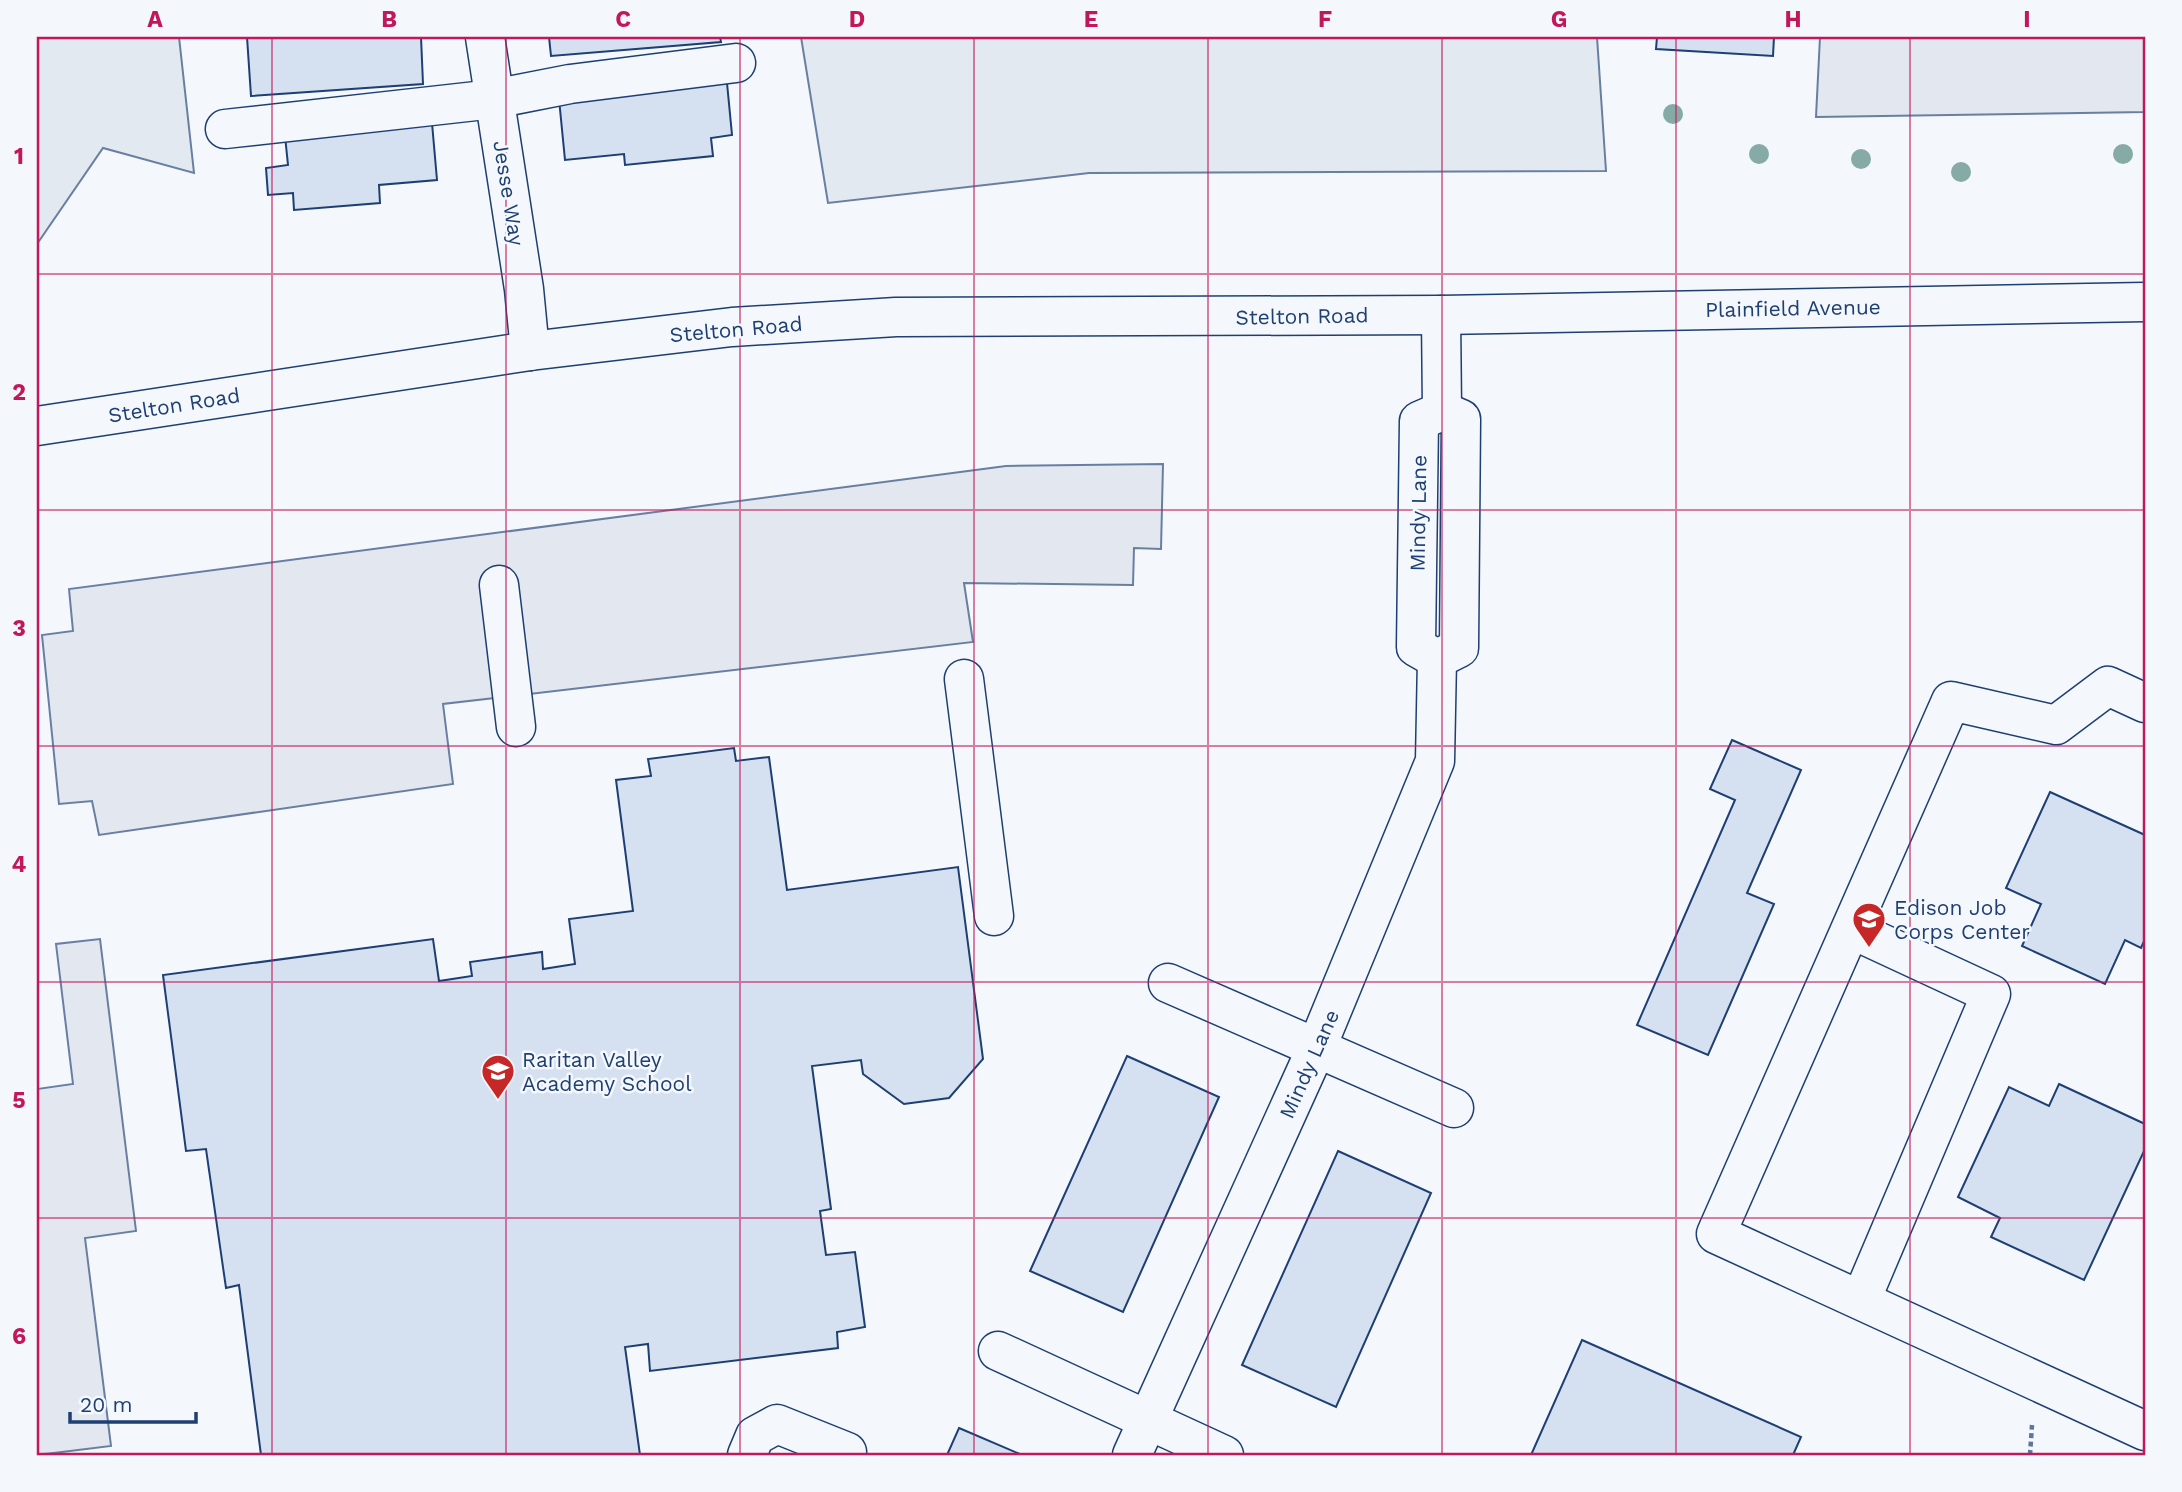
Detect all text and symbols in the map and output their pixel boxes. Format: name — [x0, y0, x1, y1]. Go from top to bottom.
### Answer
text: A — [147, 6, 163, 33]
text: B — [381, 6, 397, 33]
text: C — [615, 6, 631, 33]
text: D — [849, 6, 865, 33]
text: E — [1084, 6, 1098, 33]
text: F — [1318, 6, 1332, 33]
text: G — [1551, 6, 1567, 33]
text: H — [1784, 6, 1802, 33]
text: I — [2023, 6, 2031, 33]
street label: Jesse Way — [488, 139, 530, 248]
text: 1 — [14, 143, 24, 170]
street label: Plainfield Avenue — [1705, 294, 1881, 322]
street label: Stelton Road — [1235, 302, 1369, 330]
street label: Stelton Road — [669, 311, 803, 347]
text: 2 — [12, 379, 26, 406]
street label: Stelton Road — [106, 382, 242, 428]
street label: Mindy Lane — [1404, 454, 1432, 572]
text: 3 — [12, 615, 26, 642]
text: 4 — [12, 851, 27, 878]
place label: Edison Job Corps Center — [1894, 895, 2030, 944]
school or university icon: Edison Job Corps Center — [1850, 900, 1888, 949]
street label: Mindy Lane — [1274, 1006, 1344, 1122]
place label: Raritan Valley Academy School — [522, 1047, 692, 1096]
school or university icon: Raritan Valley Academy School — [479, 1052, 517, 1101]
text: 5 — [12, 1087, 26, 1114]
text: 6 — [12, 1323, 26, 1350]
scale bar — [70, 1380, 196, 1424]
text: 20 m — [80, 1392, 132, 1417]

